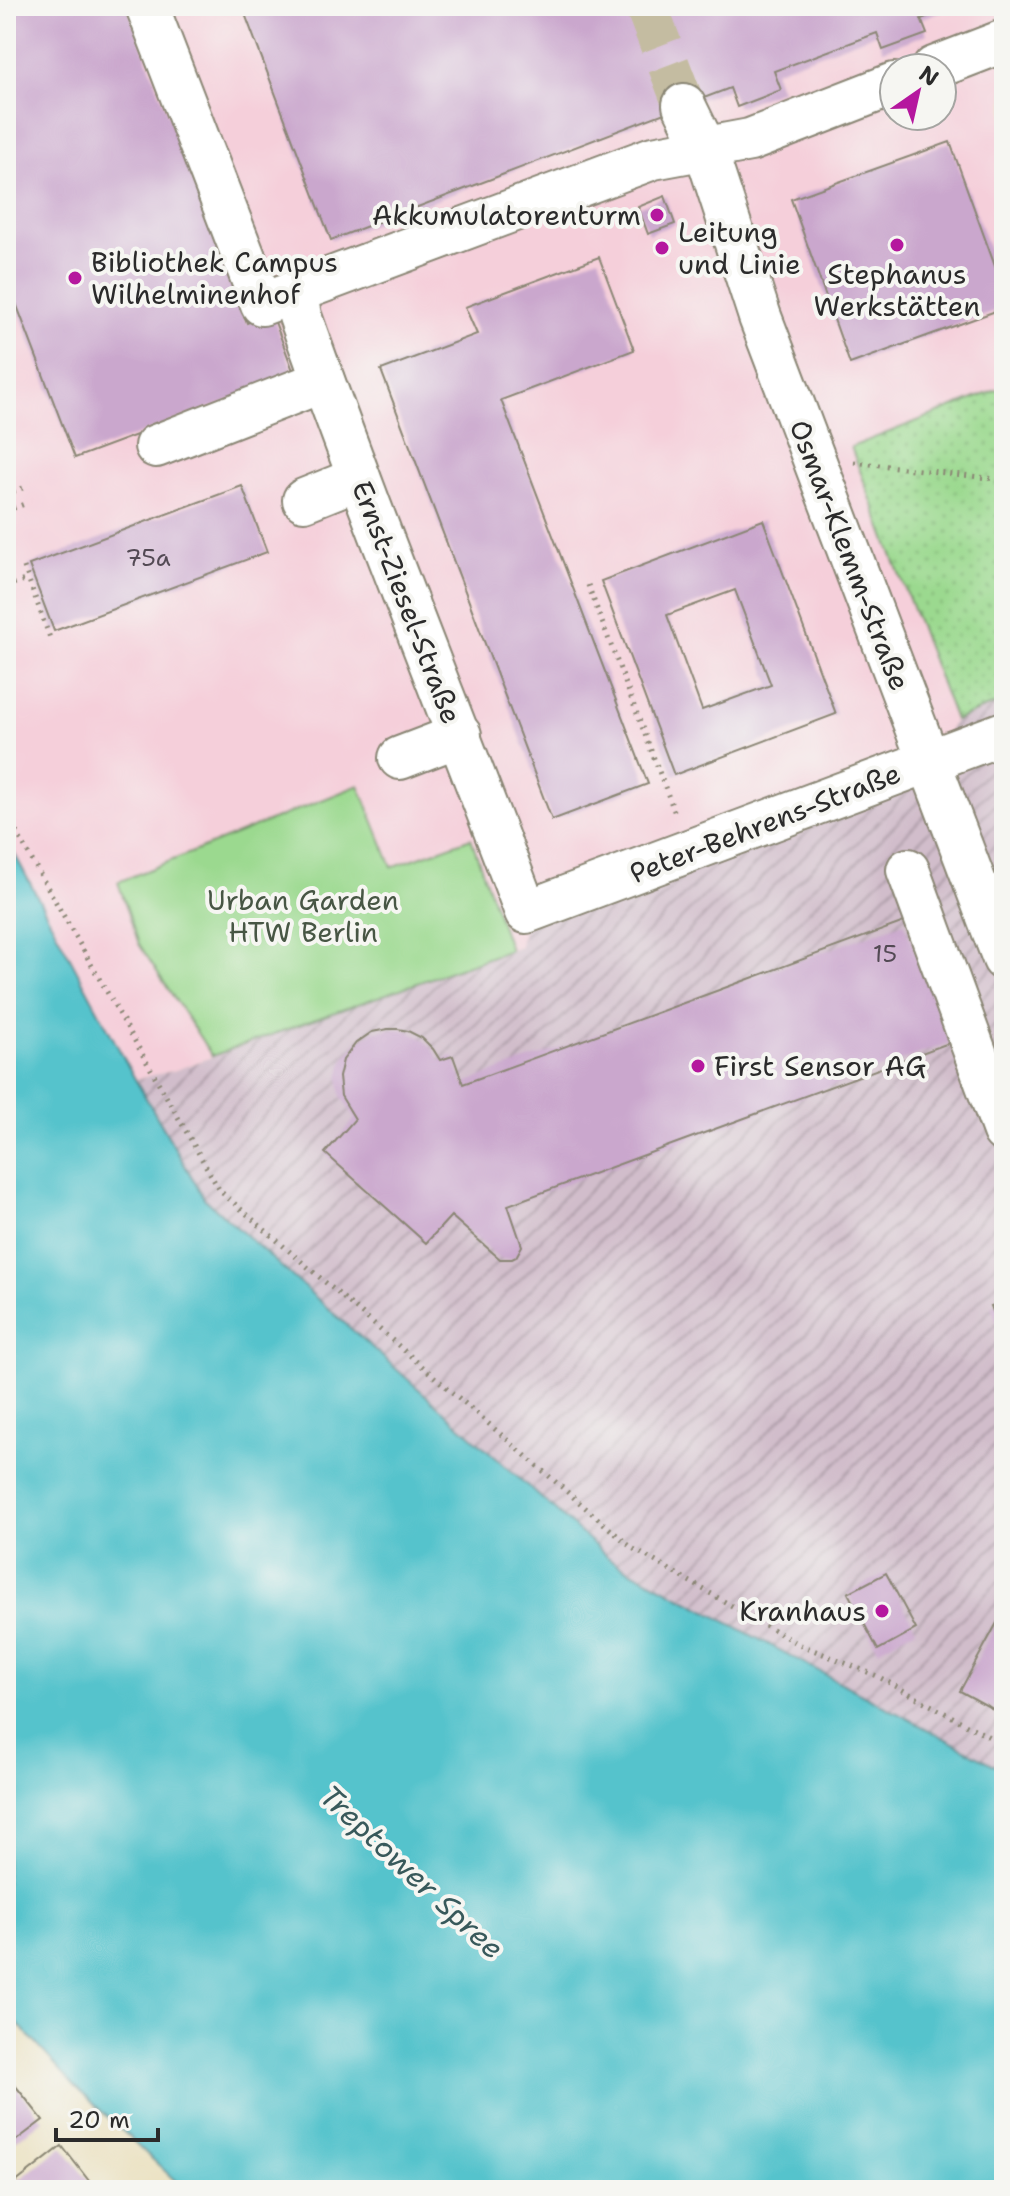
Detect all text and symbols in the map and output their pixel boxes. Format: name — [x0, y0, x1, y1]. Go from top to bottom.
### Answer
north arrow — [878, 52, 958, 132]
text: N — [914, 59, 944, 93]
place label: Akkumulatorenturm — [372, 196, 641, 234]
marker: Akkumulatorenturm — [648, 206, 666, 224]
place label: Leitung und Linie — [678, 213, 801, 283]
marker: Stephanus Werkstätten — [888, 236, 906, 254]
marker: Leitung und Linie — [653, 239, 671, 257]
place label: Bibliothek Campus Wilhelminenhof — [91, 243, 338, 313]
place label: Stephanus Werkstätten — [814, 255, 980, 325]
marker: Bibliothek Campus Wilhelminenhof — [66, 269, 84, 287]
street label: Osmar-Klemm-Straße — [781, 414, 919, 696]
street label: Ernst-Ziesel-Straße — [343, 475, 471, 729]
house number: 75a — [125, 542, 171, 574]
street label: Peter-Behrens-Straße — [624, 754, 906, 892]
park label: Urban Garden HTW Berlin — [207, 881, 399, 951]
house number: 15 — [873, 938, 897, 970]
place label: First Sensor AG — [714, 1047, 926, 1085]
marker: First Sensor AG — [689, 1057, 707, 1075]
place label: Kranhaus — [739, 1592, 866, 1630]
marker: Kranhaus — [873, 1602, 891, 1620]
water label: Treptower Spree — [311, 1776, 513, 1968]
scale bar — [56, 2092, 158, 2142]
text: 20 m — [68, 2104, 130, 2136]

